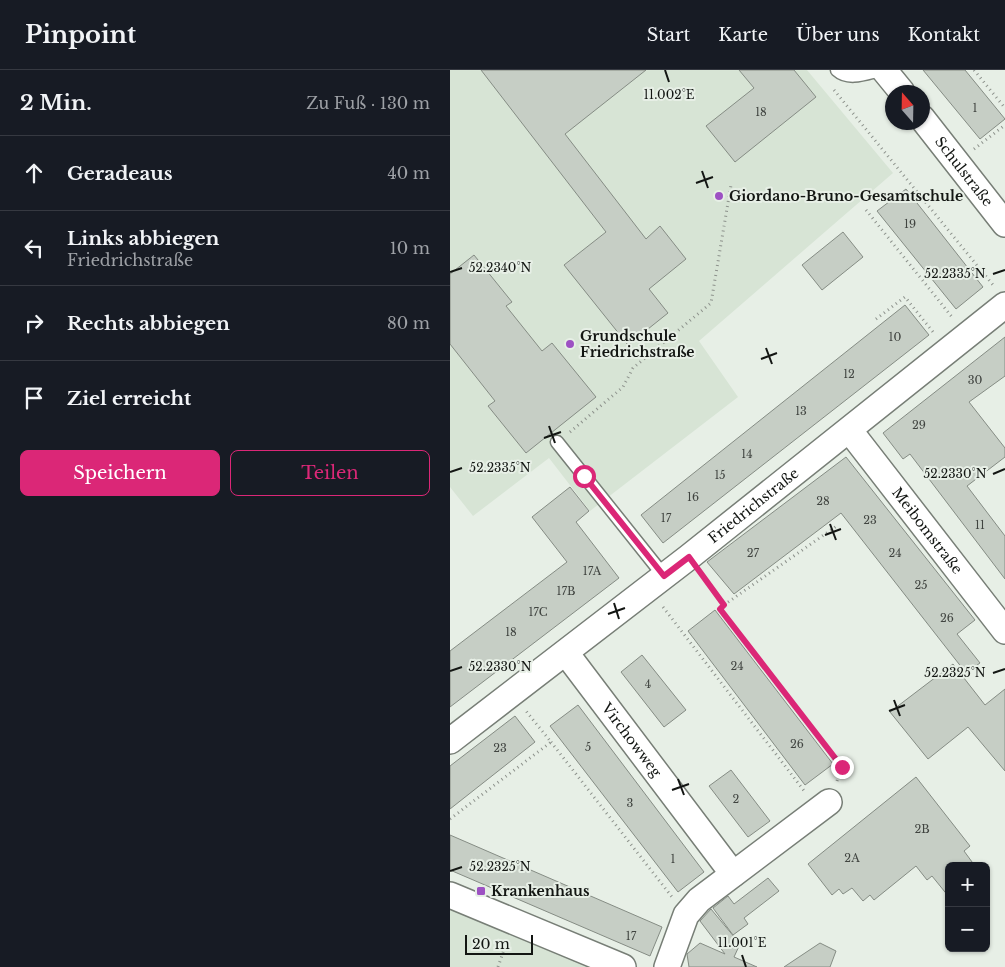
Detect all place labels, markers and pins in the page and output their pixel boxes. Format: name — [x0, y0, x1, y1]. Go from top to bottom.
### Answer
place label: Giordano-Bruno-Gesamtschule — [729, 187, 963, 205]
marker: Giordano-Bruno-Gesamtschule — [713, 190, 725, 202]
place label: Grundschule Friedrichstraße — [580, 327, 695, 361]
marker: Grundschule Friedrichstraße — [564, 338, 576, 350]
place label: Krankenhaus — [491, 882, 590, 900]
marker: Krankenhaus — [475, 885, 487, 897]

